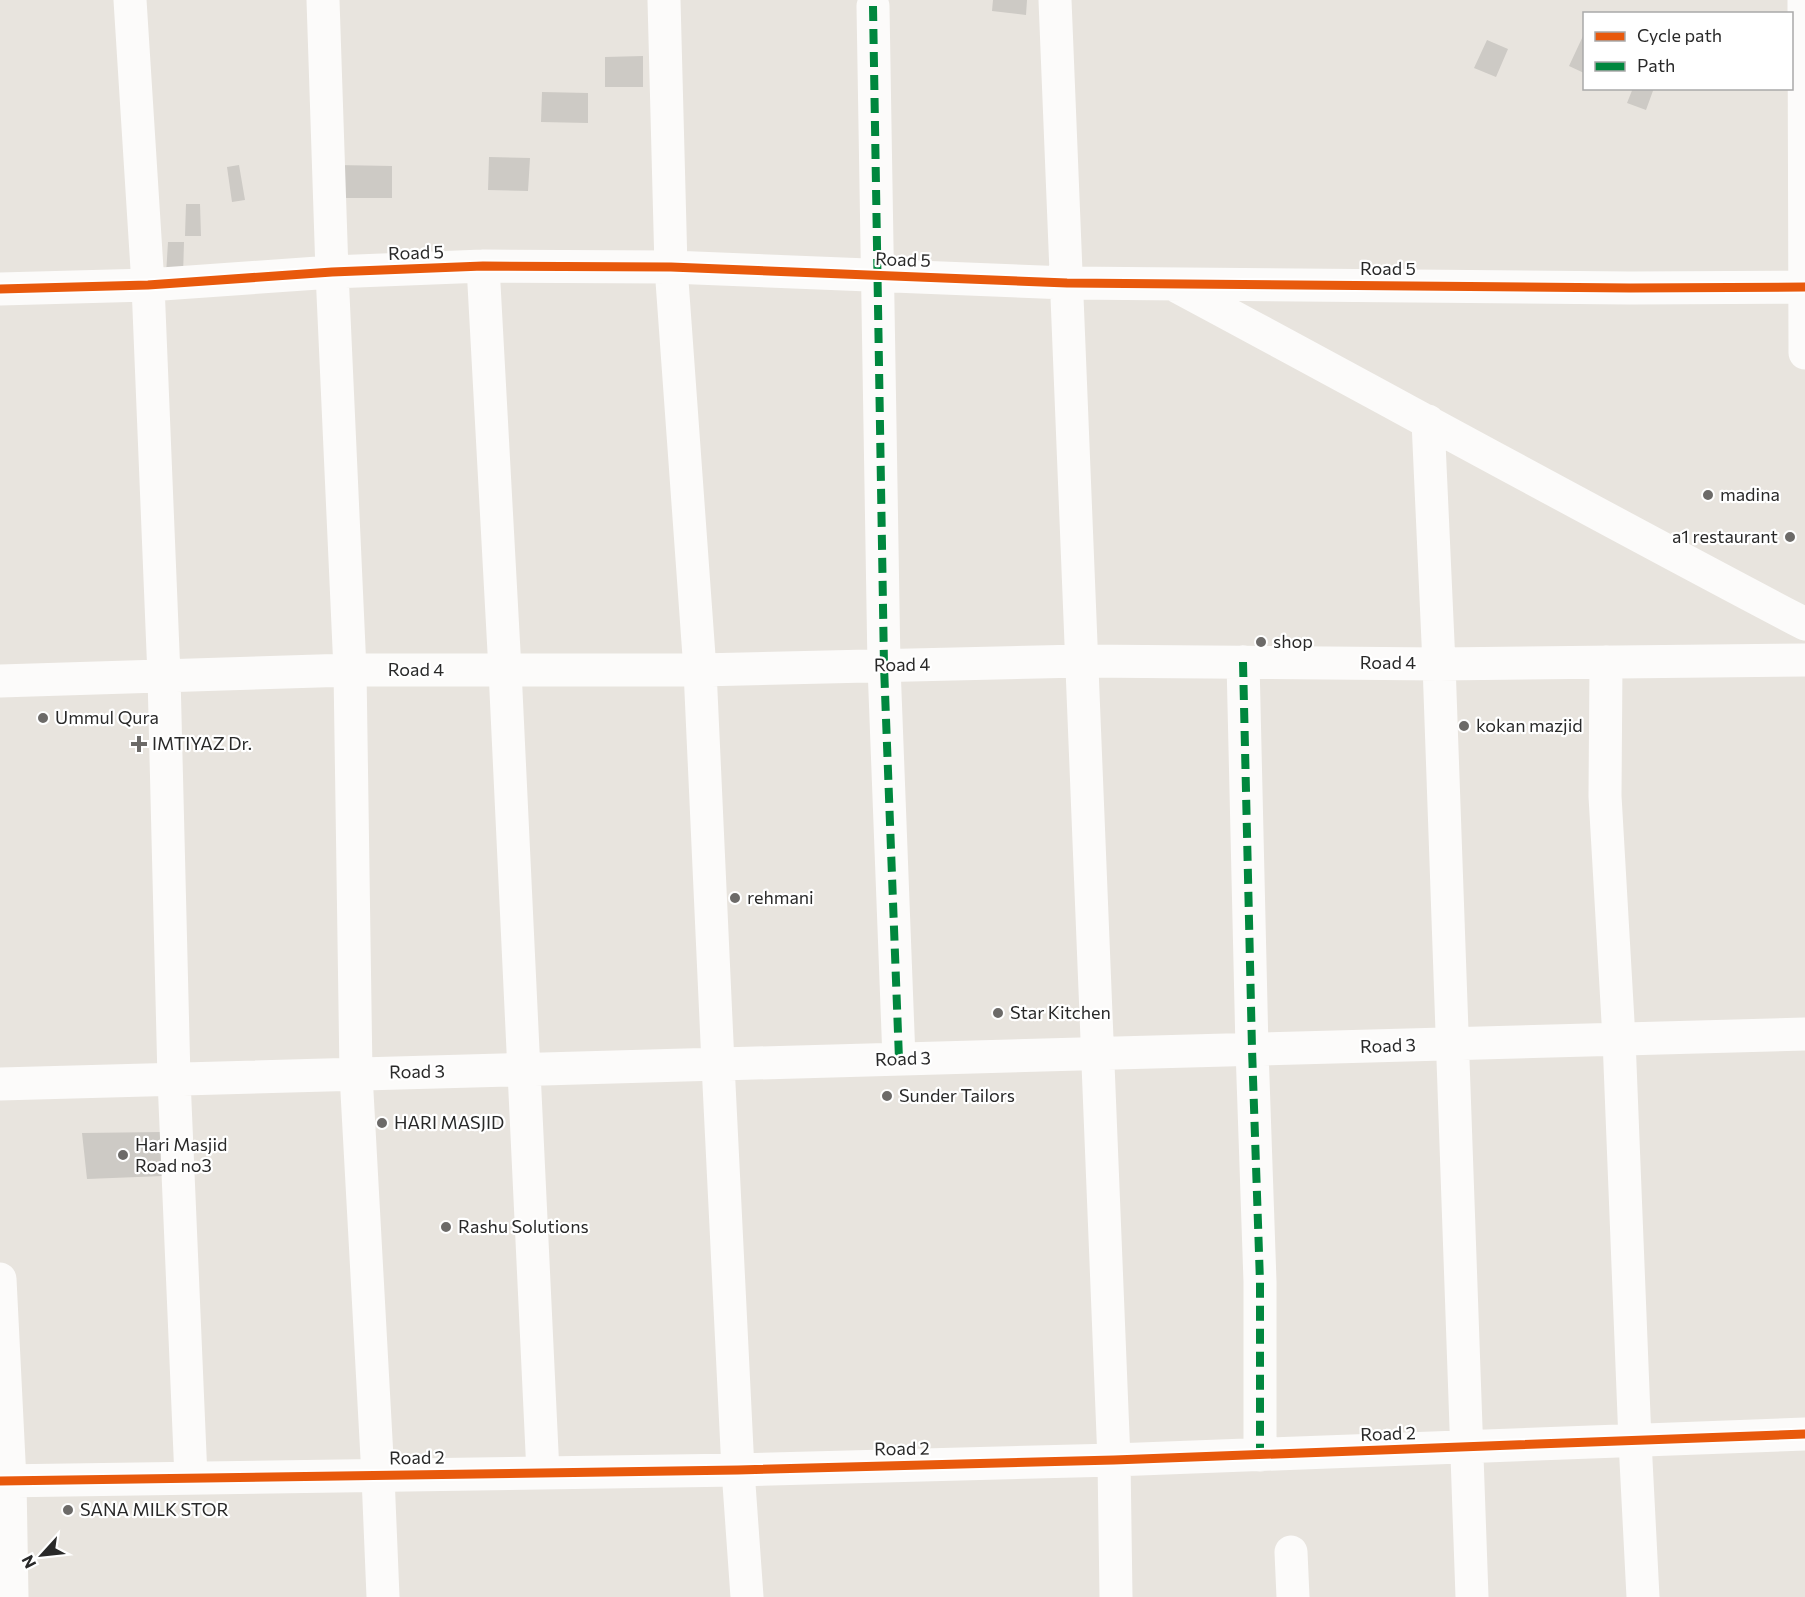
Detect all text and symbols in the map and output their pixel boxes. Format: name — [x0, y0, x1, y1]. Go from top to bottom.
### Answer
legend — [1583, 12, 1793, 90]
text: Cycle path — [1637, 24, 1722, 46]
text: Path — [1637, 54, 1675, 76]
street label: Road 5 — [388, 240, 444, 264]
street label: Road 5 — [875, 247, 931, 271]
street label: Road 5 — [1360, 257, 1416, 279]
place label: madina — [1720, 483, 1780, 505]
marker: madina — [1701, 488, 1715, 502]
place label: a1 restaurant — [1672, 525, 1778, 547]
marker: a1 restaurant — [1783, 530, 1797, 544]
place label: shop — [1273, 630, 1313, 652]
marker: shop — [1254, 635, 1268, 649]
street label: Road 4 — [1360, 651, 1416, 673]
street label: Road 4 — [874, 653, 931, 675]
street label: Road 4 — [388, 658, 444, 680]
place label: Ummul Qura — [55, 706, 159, 728]
marker: Ummul Qura — [36, 711, 50, 725]
place label: kokan mazjid — [1476, 714, 1583, 736]
marker: kokan mazjid — [1457, 719, 1471, 733]
place label: IMTIYAZ Dr. — [152, 732, 252, 754]
marker: IMTIYAZ Dr. — [130, 735, 148, 753]
place label: rehmani — [747, 886, 814, 908]
marker: rehmani — [728, 891, 742, 905]
place label: Star Kitchen — [1010, 1001, 1111, 1023]
marker: Star Kitchen — [991, 1006, 1005, 1020]
street label: Road 3 — [1360, 1033, 1416, 1057]
street label: Road 3 — [875, 1046, 931, 1070]
street label: Road 3 — [389, 1060, 445, 1082]
place label: Sunder Tailors — [899, 1084, 1015, 1106]
marker: Sunder Tailors — [880, 1089, 894, 1103]
place label: HARI MASJID — [394, 1111, 504, 1133]
marker: HARI MASJID — [375, 1116, 389, 1130]
place label: Hari Masjid Road no3 — [135, 1133, 227, 1176]
marker: Hari Masjid Road no3 — [116, 1148, 130, 1162]
place label: Rashu Solutions — [458, 1215, 589, 1237]
marker: Rashu Solutions — [439, 1220, 453, 1234]
street label: Road 2 — [1360, 1421, 1416, 1445]
street label: Road 2 — [874, 1437, 930, 1459]
street label: Road 2 — [389, 1446, 445, 1468]
place label: SANA MILK STOR — [80, 1498, 229, 1520]
marker: SANA MILK STOR — [61, 1503, 75, 1517]
north arrow — [12, 1525, 72, 1585]
text: N — [17, 1552, 39, 1572]

